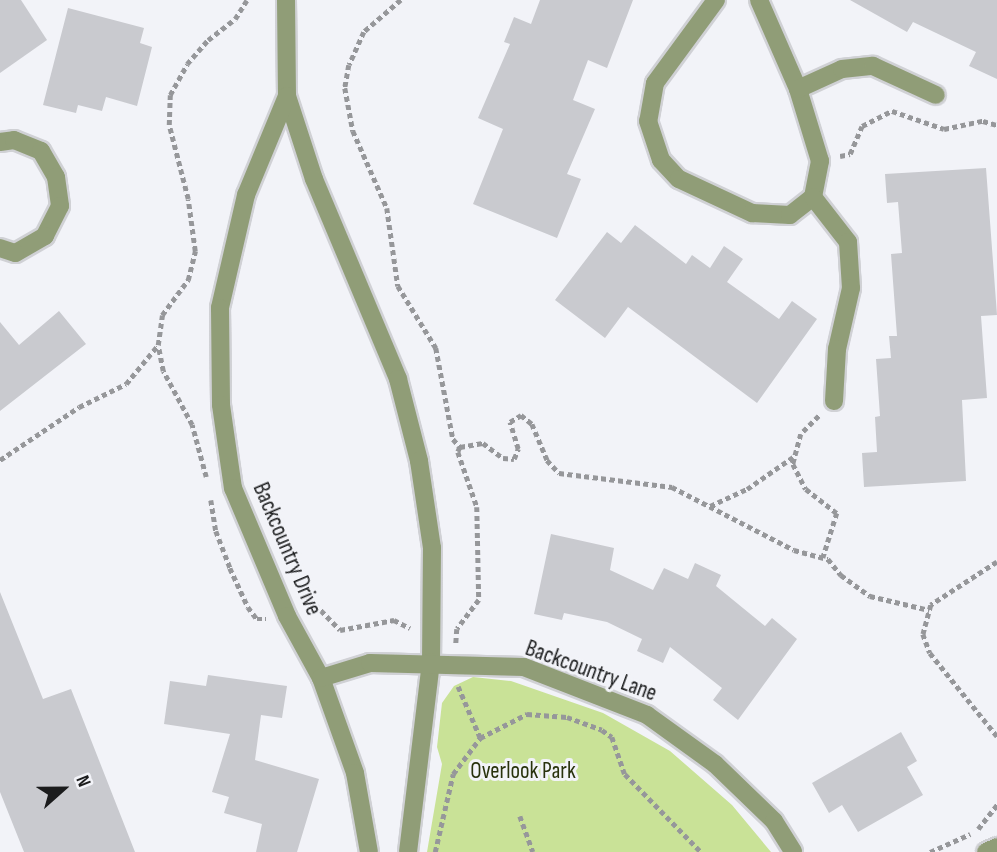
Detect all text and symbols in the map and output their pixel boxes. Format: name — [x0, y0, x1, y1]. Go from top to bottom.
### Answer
street label: Backcountry Drive — [247, 478, 327, 620]
street label: Backcountry Lane — [522, 634, 660, 708]
north arrow — [28, 754, 98, 824]
park label: Overlook Park — [470, 757, 576, 785]
text: N — [71, 772, 96, 790]

